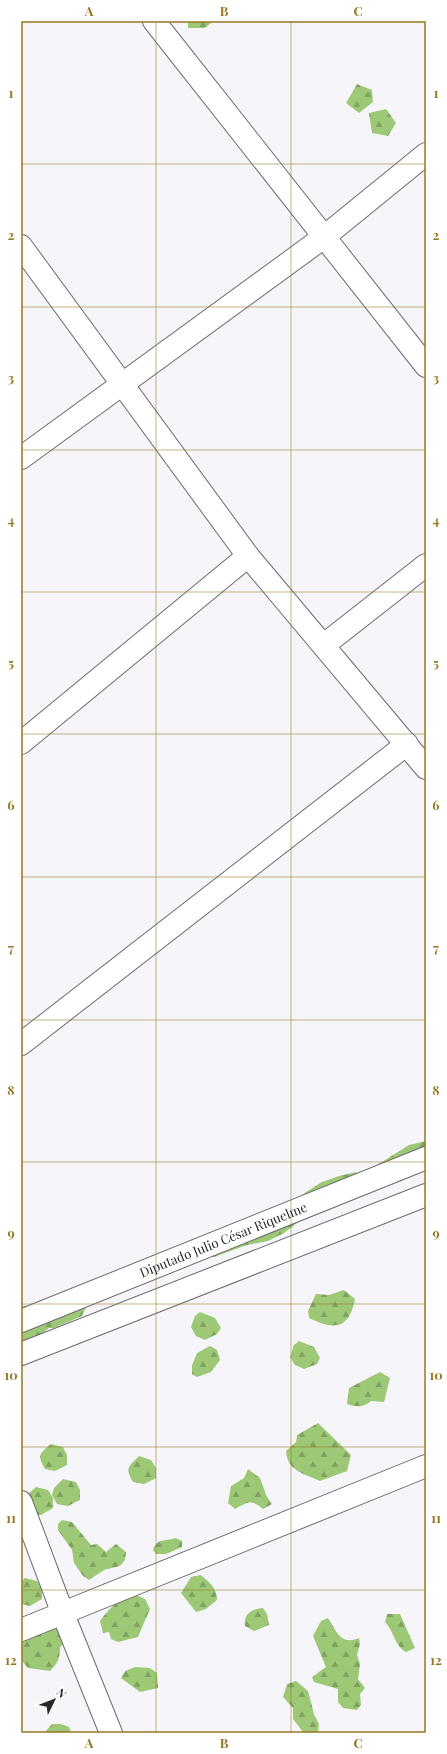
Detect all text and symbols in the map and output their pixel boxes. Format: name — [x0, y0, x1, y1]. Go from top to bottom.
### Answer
text: A — [84, 2, 94, 19]
text: B — [220, 2, 229, 19]
text: C — [353, 2, 363, 19]
text: 1 — [9, 84, 14, 101]
text: 1 — [434, 84, 439, 101]
text: 2 — [8, 226, 15, 243]
text: 2 — [433, 226, 440, 243]
text: 3 — [8, 369, 14, 386]
text: 3 — [433, 369, 439, 386]
text: 4 — [8, 511, 15, 528]
text: 4 — [433, 511, 440, 528]
text: 5 — [8, 654, 14, 671]
text: 5 — [433, 654, 439, 671]
text: 6 — [7, 796, 15, 813]
text: 6 — [432, 796, 440, 813]
text: 7 — [8, 939, 14, 956]
text: 7 — [433, 939, 439, 956]
text: 8 — [7, 1081, 15, 1098]
text: 8 — [432, 1081, 440, 1098]
street label: Diputado Julio César Riquelme — [137, 1198, 310, 1280]
text: 9 — [7, 1224, 15, 1241]
text: 9 — [432, 1224, 440, 1241]
text: 10 — [4, 1366, 18, 1383]
text: 10 — [429, 1366, 443, 1383]
text: 11 — [6, 1509, 16, 1526]
text: 11 — [431, 1509, 441, 1526]
text: 12 — [5, 1651, 17, 1668]
text: 12 — [430, 1651, 442, 1668]
north arrow — [34, 1680, 74, 1720]
text: N — [53, 1685, 70, 1701]
text: A — [84, 1734, 94, 1751]
text: B — [220, 1734, 229, 1751]
text: C — [353, 1734, 363, 1751]

